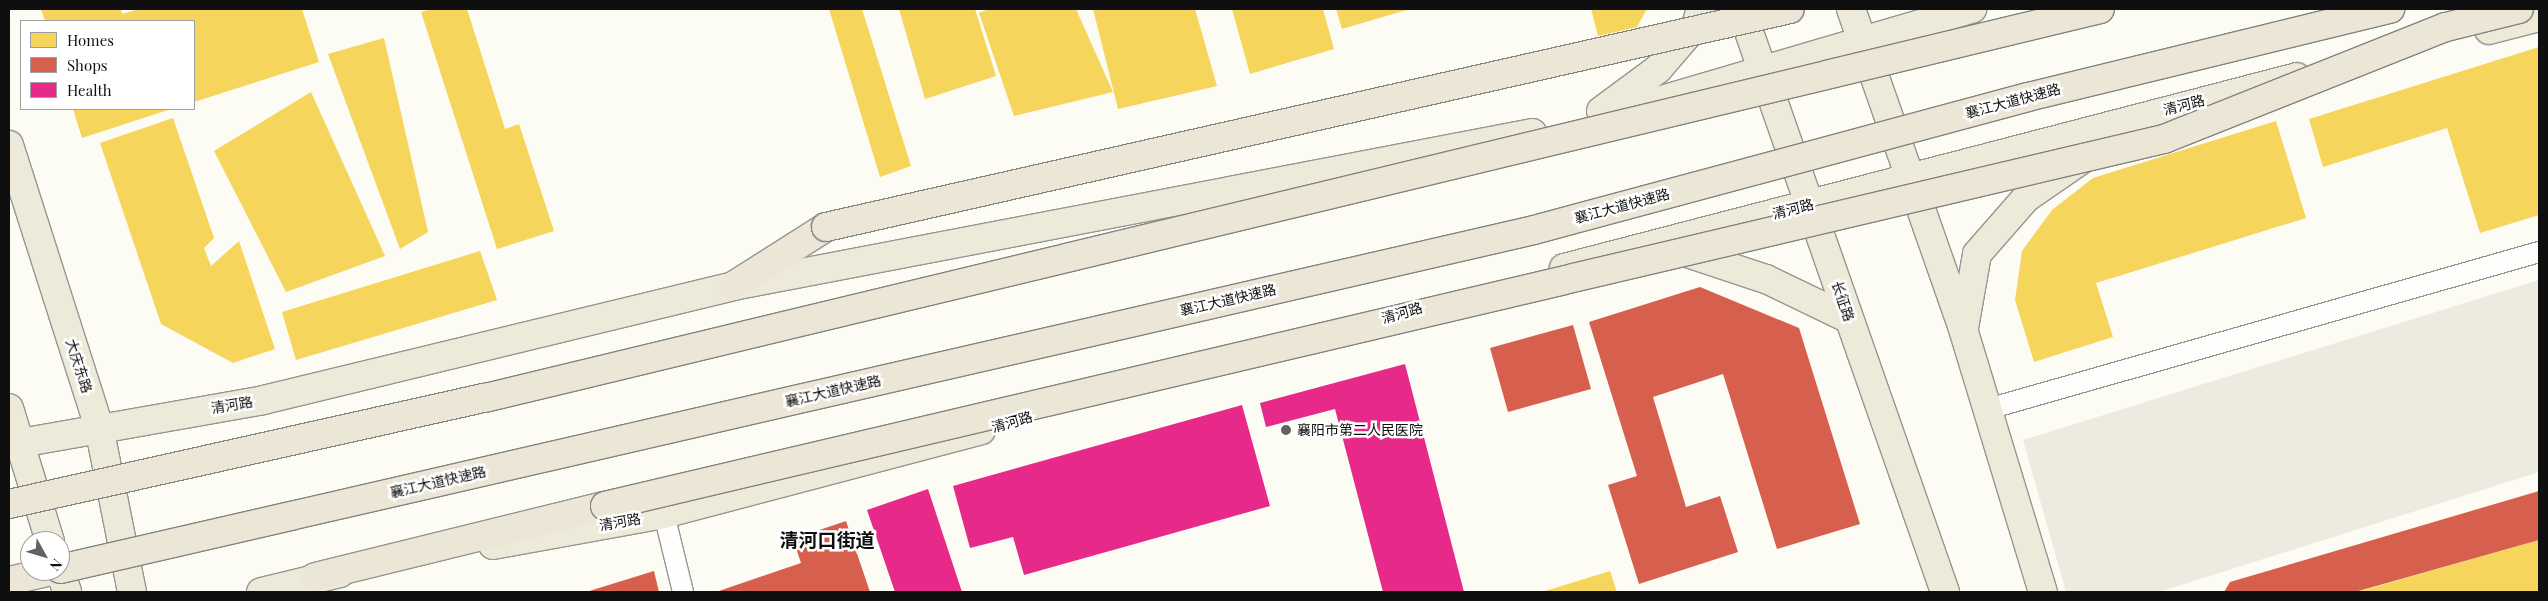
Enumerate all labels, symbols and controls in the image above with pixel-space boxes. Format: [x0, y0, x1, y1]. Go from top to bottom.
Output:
legend [20, 20, 195, 110]
text: Homes [67, 30, 114, 50]
text: Shops [67, 55, 108, 75]
text: Health [67, 80, 112, 100]
street label: 襄江大道快速路 [1963, 80, 2063, 122]
street label: 清河路 [2162, 92, 2206, 118]
street label: 襄江大道快速路 [1572, 185, 1672, 227]
street label: 清河路 [1771, 196, 1815, 222]
street label: 长征路 [1828, 278, 1858, 324]
street label: 襄江大道快速路 [1178, 281, 1278, 319]
street label: 清河路 [1379, 299, 1425, 327]
street label: 大庆东路 [62, 337, 96, 395]
street label: 襄江大道快速路 [783, 372, 883, 410]
street label: 清河路 [210, 393, 254, 417]
street label: 清河路 [989, 408, 1035, 436]
place label: 襄阳市第二人民医院 [1297, 422, 1423, 438]
marker: 襄阳市第二人民医院 [1279, 423, 1293, 437]
street label: 襄江大道快速路 [388, 463, 488, 501]
street label: 清河路 [598, 510, 642, 534]
district label: 清河口街道 [780, 529, 874, 551]
north arrow [20, 531, 70, 581]
text: N [46, 555, 67, 575]

